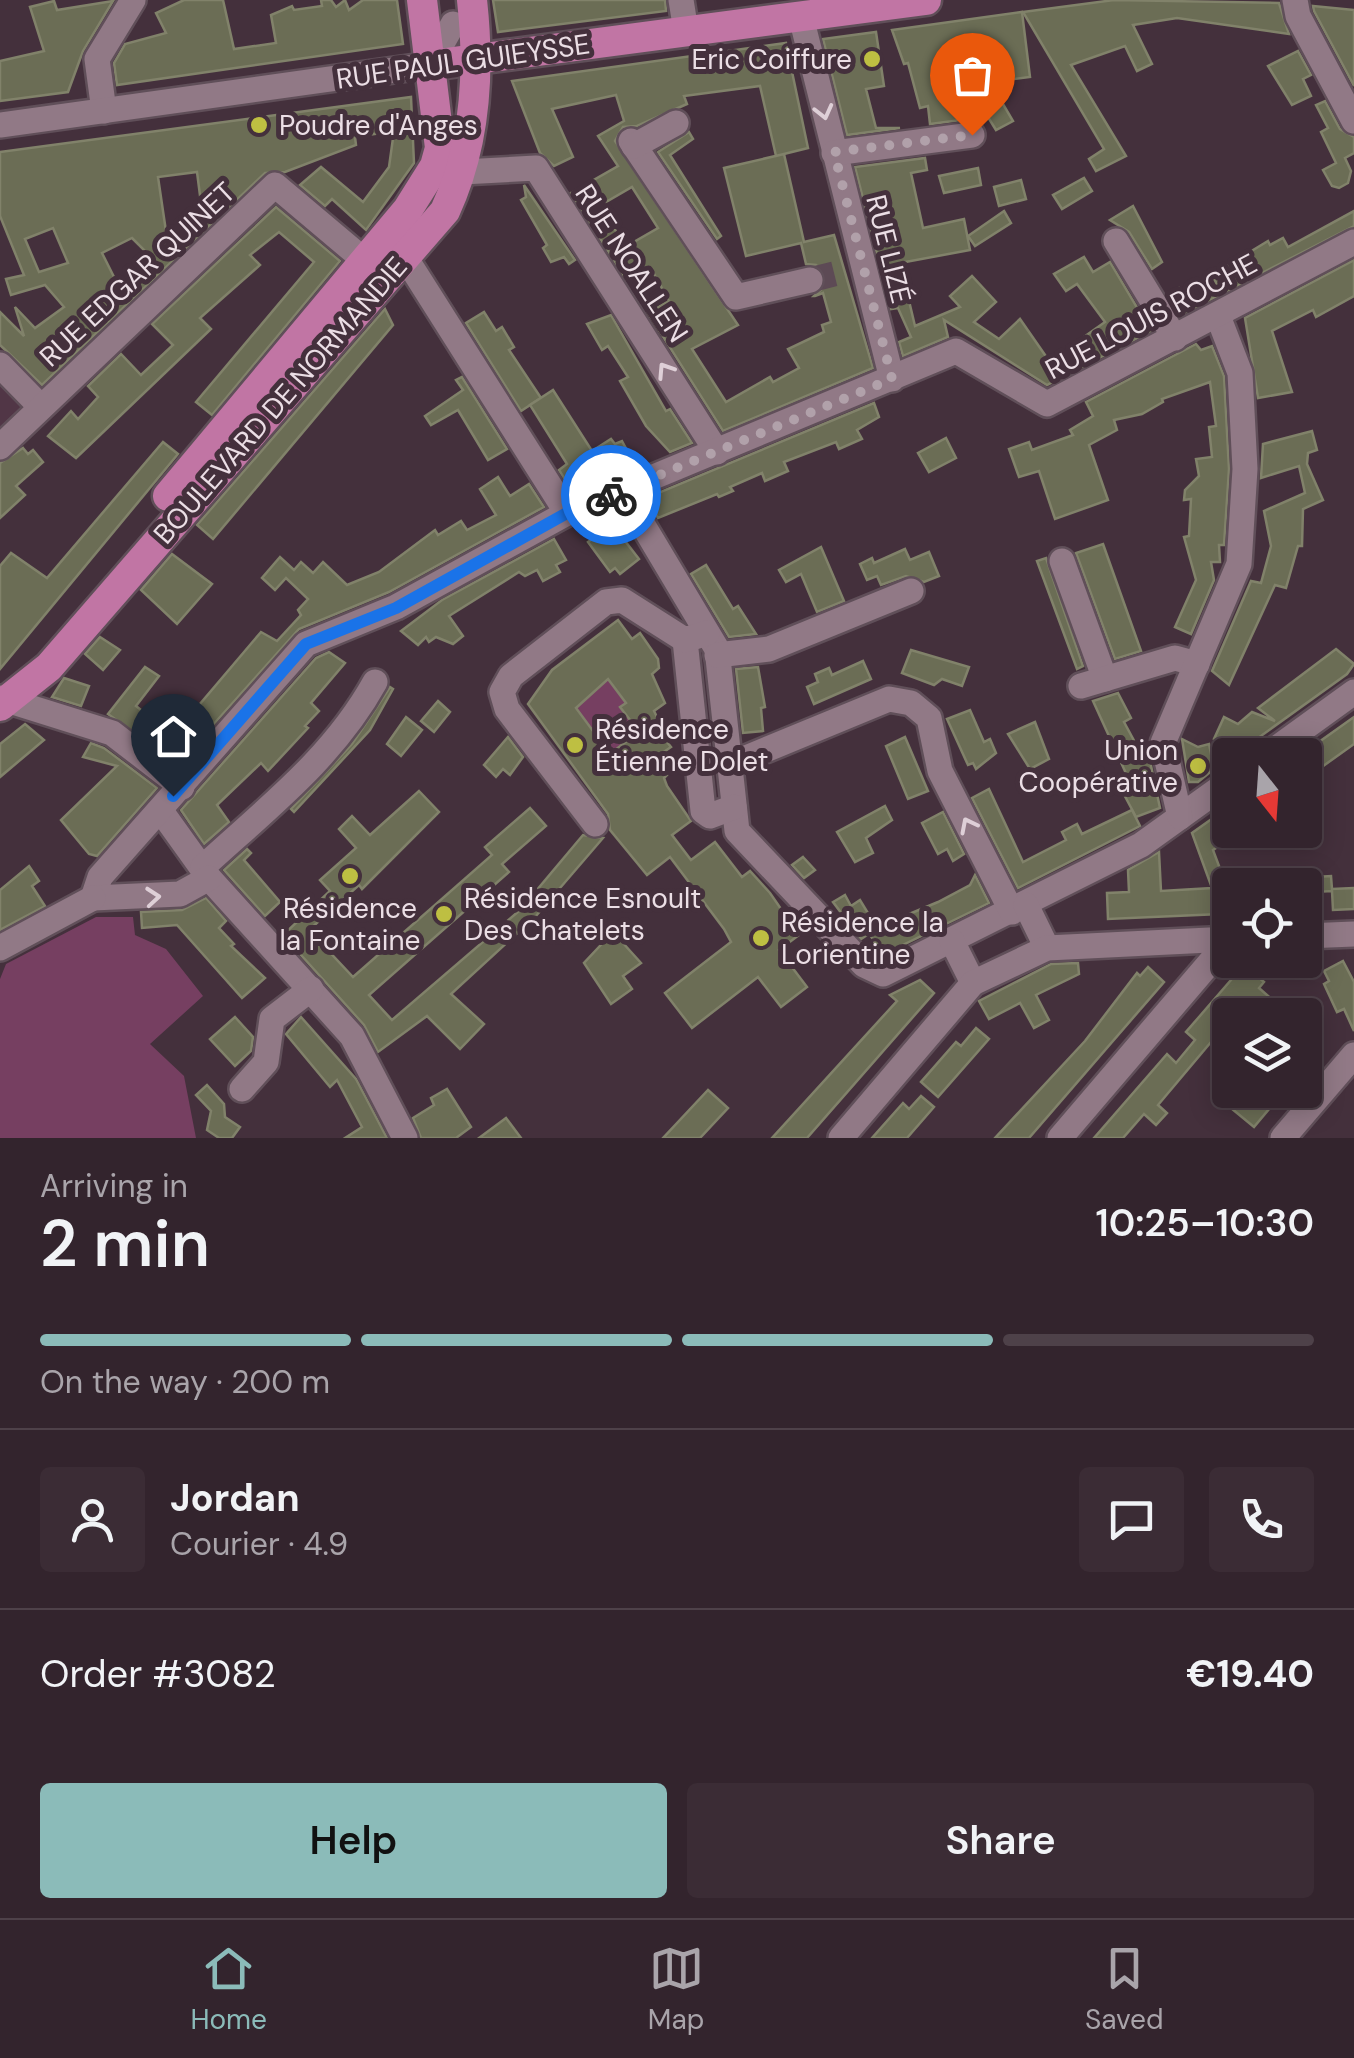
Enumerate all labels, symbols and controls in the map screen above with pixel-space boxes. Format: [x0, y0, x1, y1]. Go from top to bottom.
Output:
street label: RUE PAUL GUIEYSSE [334, 25, 592, 98]
pin [930, 33, 1015, 136]
place label: Eric Coiffure [691, 41, 852, 78]
marker: Eric Coiffure [861, 48, 883, 70]
icon: bag [945, 48, 1000, 103]
one-way arrow [812, 103, 833, 120]
place label: Poudre d'Anges [279, 107, 478, 144]
marker: Poudre d'Anges [248, 114, 270, 136]
street label: RUE EDGAR QUINET [32, 174, 243, 375]
street label: RUE NOALLEN [567, 177, 696, 349]
street label: RUE LIZÉ [857, 191, 920, 307]
street label: RUE LOUIS ROCHE [1039, 245, 1264, 388]
street label: BOULEVARD DE NORMANDIE [145, 249, 415, 552]
one-way arrow [658, 363, 677, 381]
courier [561, 445, 661, 545]
icon: bike [584, 468, 639, 523]
pin [131, 694, 216, 797]
icon: home [146, 709, 201, 764]
place label: Résidence Étienne Dolet [595, 711, 768, 780]
place label: Union Coopérative [1018, 732, 1178, 801]
marker: Résidence Étienne Dolet [564, 734, 586, 756]
north arrow [1212, 738, 1322, 848]
map controls [1212, 738, 1322, 1108]
marker: Union Coopérative [1187, 755, 1209, 777]
one-way arrow [961, 817, 980, 835]
marker: Résidence la Fontaine [339, 865, 361, 887]
button: locate [1212, 868, 1322, 978]
place label: Résidence Esnoult Des Chatelets [464, 880, 701, 949]
one-way arrow [145, 886, 161, 908]
place label: Résidence la Fontaine [280, 890, 420, 959]
marker: Résidence Esnoult Des Chatelets [433, 903, 455, 925]
place label: Résidence la Lorientine [781, 904, 944, 973]
marker: Résidence la Lorientine [750, 927, 772, 949]
button: layers [1212, 998, 1322, 1108]
text: Arriving in [40, 1165, 188, 1207]
text: 10:25–10:30 [1095, 1198, 1314, 1248]
text: 2 min [40, 1202, 210, 1286]
text: On the way · 200 m [40, 1361, 330, 1403]
button: person [40, 1467, 145, 1572]
button: chat [1079, 1467, 1184, 1572]
button: phone [1209, 1467, 1314, 1572]
text: Jordan [170, 1473, 300, 1523]
text: Courier · 4.9 [170, 1523, 348, 1565]
text: Order #3082 [40, 1649, 276, 1699]
text: €19.40 [1186, 1649, 1314, 1699]
button: Help [40, 1783, 667, 1898]
button: Share [687, 1783, 1314, 1898]
tab: Home [190, 1941, 267, 2038]
tab: Map [648, 1941, 704, 2038]
tab: Saved [1085, 1941, 1164, 2038]

